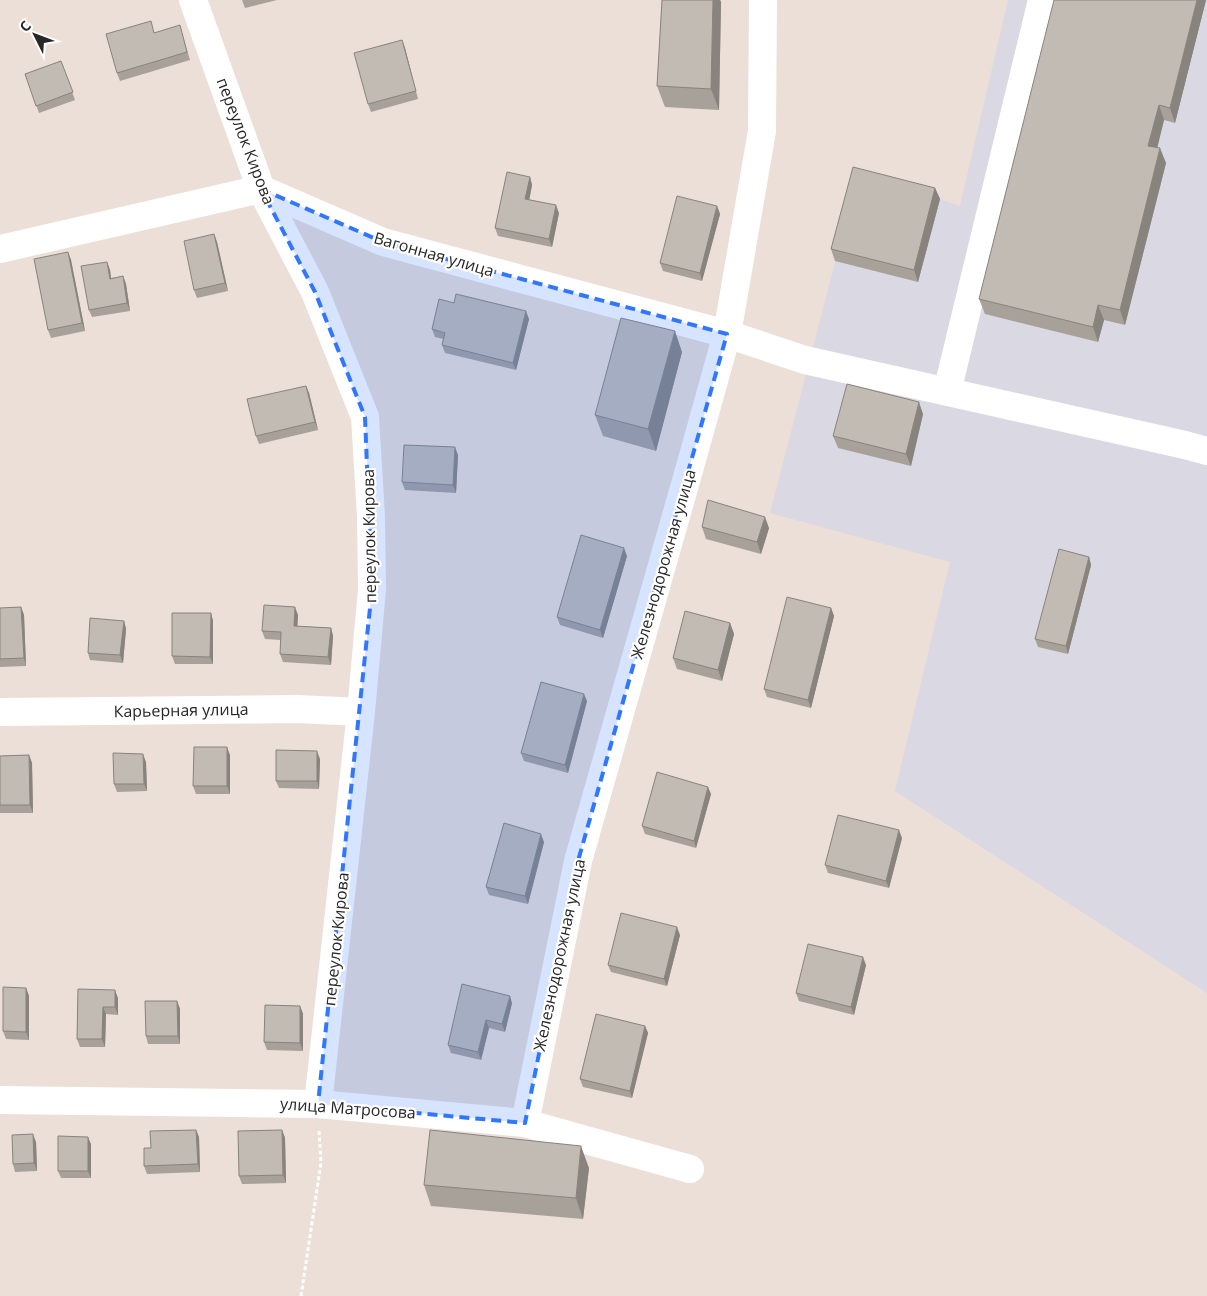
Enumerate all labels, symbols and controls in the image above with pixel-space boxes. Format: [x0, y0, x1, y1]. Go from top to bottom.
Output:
north arrow [10, 10, 60, 60]
text: С [15, 16, 35, 36]
street label: переулок Кирова [212, 74, 280, 208]
street label: Вагонная улица [371, 226, 497, 282]
street label: Железнодорожная улица [625, 467, 701, 661]
street label: переулок Кирова [357, 469, 381, 603]
street label: Карьерная улица [113, 698, 249, 722]
street label: Железнодорожная улица [528, 857, 590, 1053]
street label: переулок Кирова [318, 871, 354, 1007]
street label: улица Матросова [279, 1092, 417, 1124]

